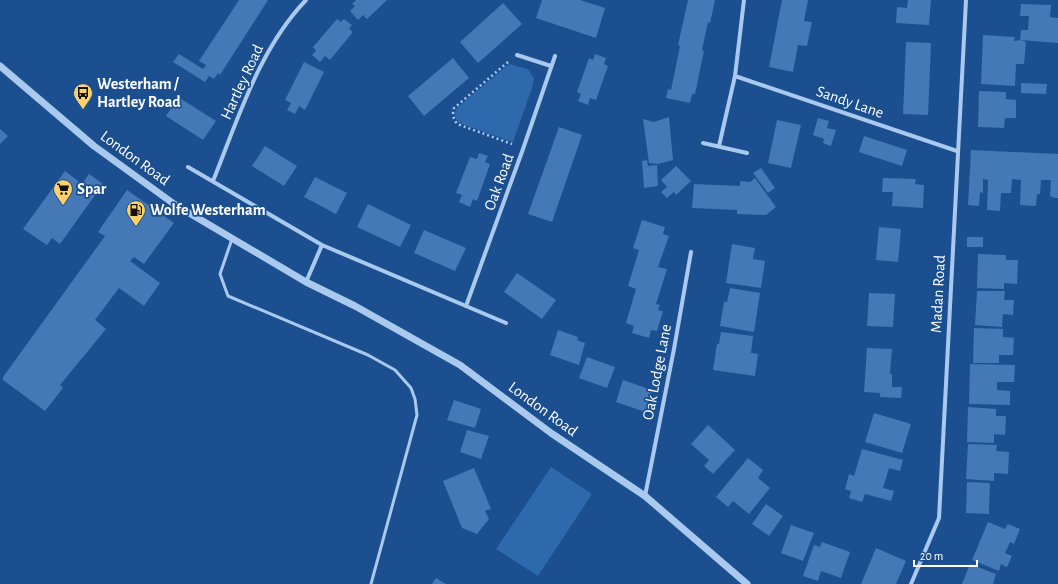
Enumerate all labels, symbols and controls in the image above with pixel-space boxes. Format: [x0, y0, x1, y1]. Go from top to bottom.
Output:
street label: Hartley Road [218, 42, 267, 122]
place label: Westerham / Hartley Road [97, 76, 181, 111]
bus stop icon: Westerham / Hartley Road [72, 82, 94, 110]
street label: Sandy Lane [814, 83, 886, 122]
street label: London Road [97, 128, 173, 188]
street label: Oak Road [481, 151, 517, 213]
supermarket icon: Spar [52, 178, 74, 206]
place label: Spar [77, 181, 107, 197]
fuel station icon: Wolfe Westerham [125, 199, 147, 227]
place label: Wolfe Westerham [150, 202, 266, 218]
street label: Madan Road [928, 255, 948, 333]
street label: Oak Lodge Lane [640, 323, 674, 421]
street label: London Road [505, 379, 581, 439]
scale bar [914, 542, 977, 568]
text: 20 m [920, 550, 943, 562]

